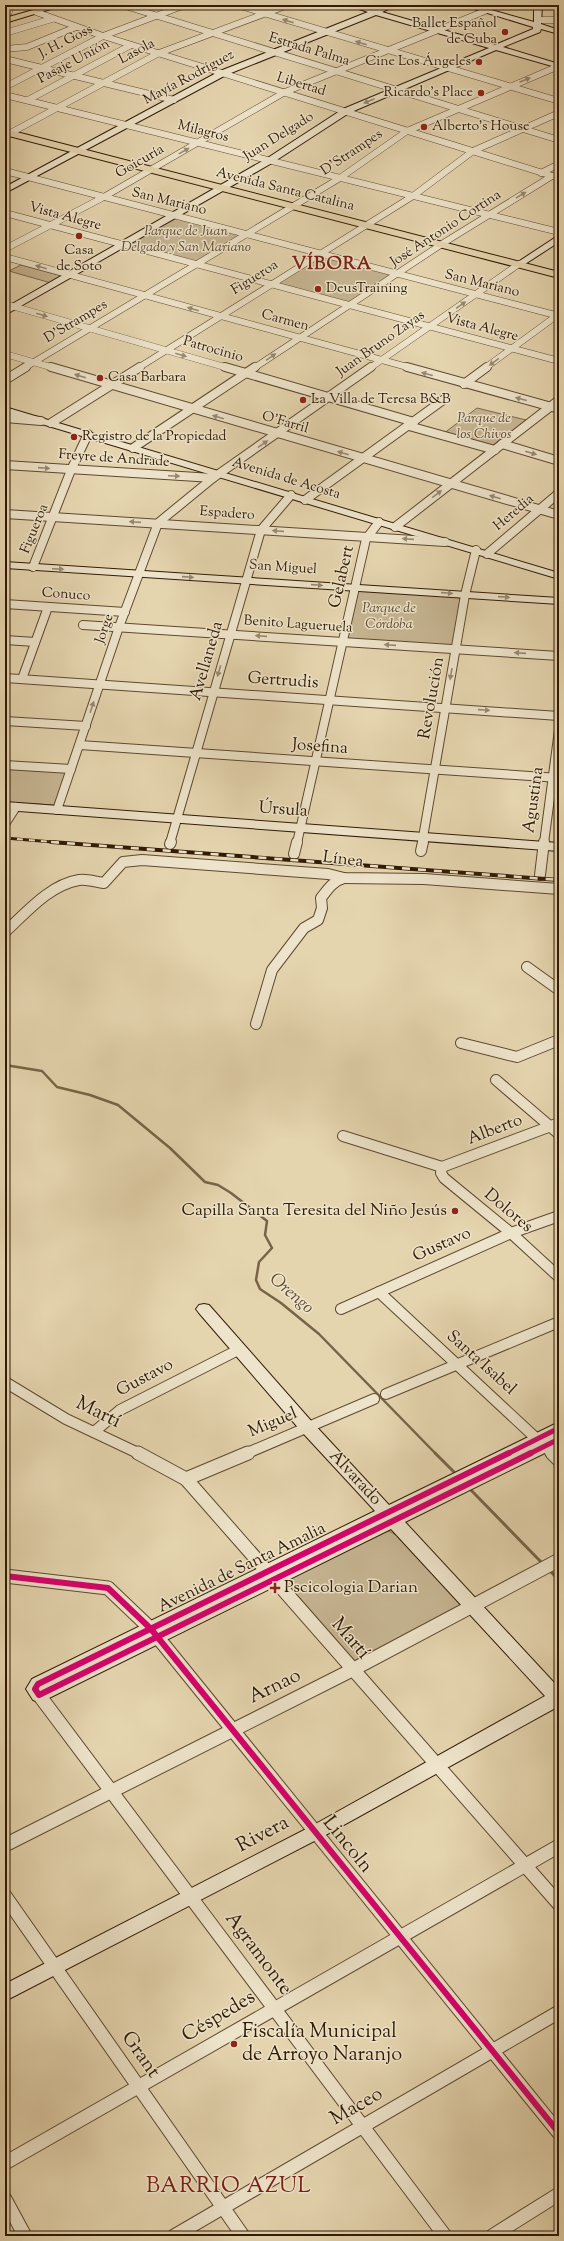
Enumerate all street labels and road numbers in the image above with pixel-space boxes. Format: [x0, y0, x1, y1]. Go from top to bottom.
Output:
street label: J. H. Goss [35, 20, 97, 65]
street label: Estrada Palma [266, 28, 352, 72]
street label: Lasola [115, 34, 159, 70]
street label: Pasaje Unión [34, 35, 114, 89]
street label: Mayía Rodríguez [140, 46, 238, 110]
street label: Libertad [274, 68, 328, 102]
street label: Juan Delgado [239, 107, 318, 167]
street label: Milagros [175, 116, 231, 148]
street label: D'Strampes [317, 125, 387, 181]
street label: Goicuría [112, 140, 168, 184]
street label: Avenida Santa Catalina [214, 163, 357, 217]
street label: San Mariano [129, 183, 209, 221]
street label: José Antonio Cortina [386, 185, 506, 273]
street label: Vista Alegre [26, 198, 104, 236]
street label: Figueroa [228, 255, 283, 300]
street label: San Mariano [442, 265, 522, 303]
street label: D'Strampes [40, 295, 112, 349]
street label: Carmen [259, 305, 311, 337]
street label: Juan Bruno Zayas [332, 306, 429, 383]
street label: Vista Alegre [443, 309, 521, 347]
street label: Patrocinio [181, 332, 246, 368]
street label: O'Farril [259, 407, 311, 439]
street label: Freyre de Andrade [58, 445, 170, 473]
street label: Avenida de Acosta [229, 453, 343, 505]
street label: Heredia [489, 490, 539, 536]
street label: Figueroa [16, 501, 54, 557]
street label: Espadero [199, 502, 256, 526]
street label: Gelabert [323, 543, 361, 611]
street label: San Miguel [248, 556, 318, 580]
street label: Conuco [41, 583, 91, 607]
street label: Jorge [90, 611, 119, 648]
street label: Benito Lagueruela [243, 611, 354, 639]
street label: Avellaneda [184, 618, 230, 704]
street label: Revolución [413, 655, 451, 741]
street label: Gertrudis [247, 667, 320, 695]
street label: Josefina [290, 733, 349, 761]
street label: Agustina [517, 765, 551, 835]
street label: Úrsula [258, 796, 309, 824]
street label: Línea [321, 846, 365, 874]
street label: Alberto [464, 1109, 526, 1151]
street label: Dolores [478, 1183, 538, 1239]
street label: Gustavo [409, 1222, 475, 1268]
street label: Santa Isabel [441, 1325, 522, 1401]
street label: Gustavo [112, 1353, 178, 1403]
street label: Martí [70, 1390, 126, 1437]
street label: Miguel [245, 1402, 301, 1444]
street label: Alvarado [323, 1445, 387, 1511]
street label: Avenida de Santa Amalia [154, 1517, 330, 1619]
street label: Martí [324, 1612, 377, 1667]
street label: Arnao [244, 1662, 306, 1712]
street label: Rivera [232, 1809, 294, 1861]
street label: Lincoln [315, 1810, 379, 1880]
street label: Agramonte [217, 1906, 299, 2002]
street label: Céspedes [177, 1984, 261, 2050]
street label: Grant [113, 2026, 167, 2085]
street label: Maceo [325, 2080, 389, 2134]

